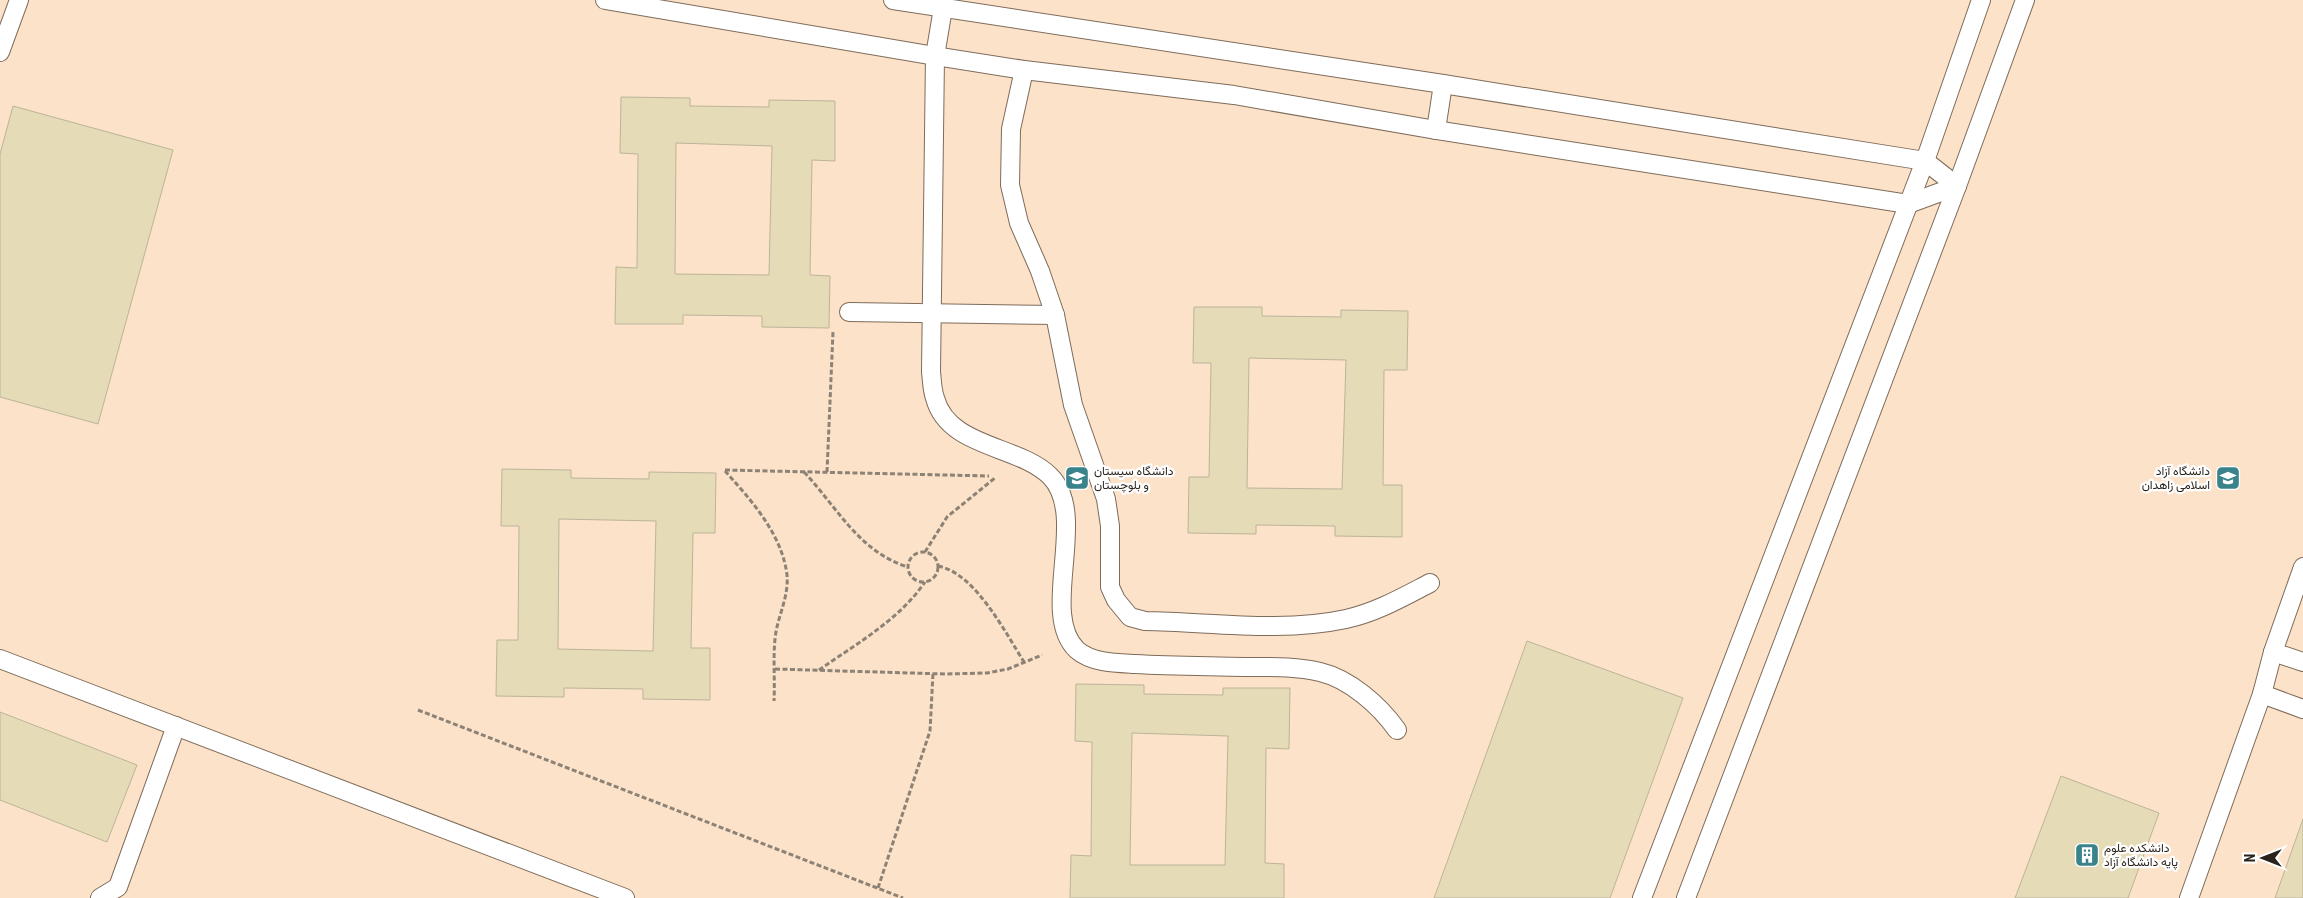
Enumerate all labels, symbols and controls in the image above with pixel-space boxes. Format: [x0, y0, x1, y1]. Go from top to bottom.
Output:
place label: دانشگاه سیستان و بلوچستان [1094, 464, 1174, 493]
place label: دانشگاه آزاد اسلامی زاهدان [2142, 464, 2210, 493]
school or university icon: دانشگاه سیستان و بلوچستان [1064, 465, 1090, 491]
school or university icon: دانشگاه آزاد اسلامی زاهدان [2215, 465, 2241, 491]
north arrow [2238, 833, 2288, 883]
place label: دانشکده علوم پایه دانشگاه آزاد [2104, 841, 2178, 870]
building icon: دانشکده علوم پایه دانشگاه آزاد [2074, 842, 2100, 868]
text: N [2242, 854, 2258, 862]

